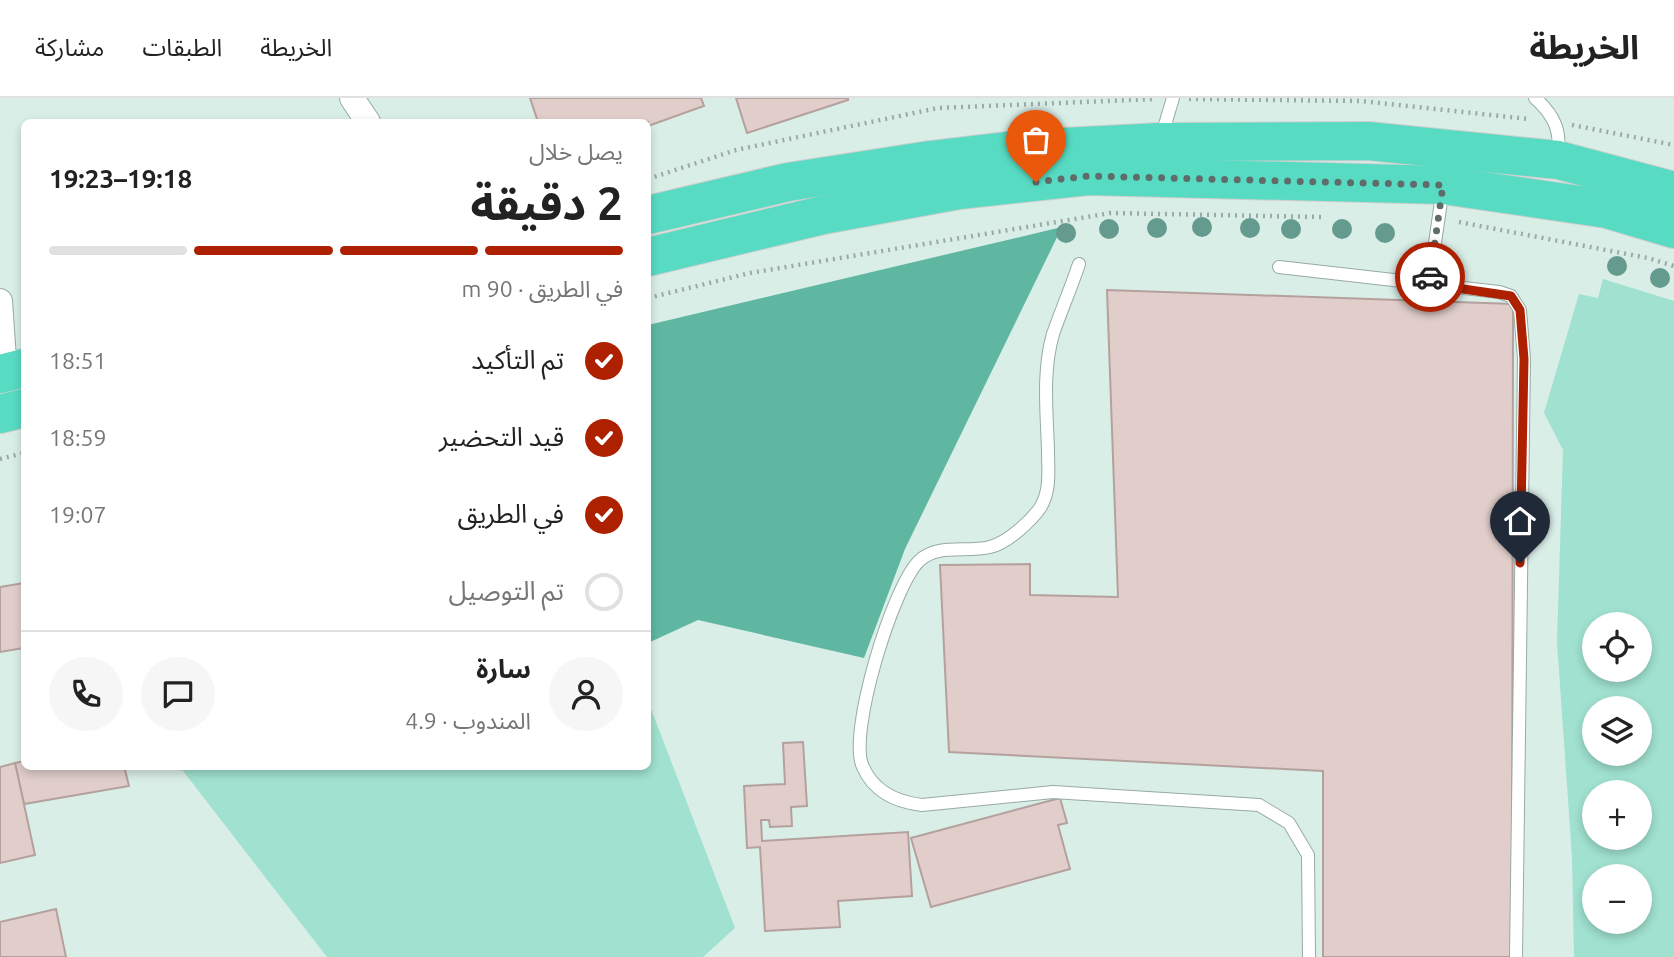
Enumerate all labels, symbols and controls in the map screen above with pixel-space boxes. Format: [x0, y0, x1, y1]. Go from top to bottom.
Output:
text: الخريطة [1529, 28, 1639, 65]
text: مشاركة [35, 34, 104, 61]
text: الطبقات [142, 34, 222, 61]
text: الخريطة [260, 34, 332, 61]
pin [1006, 110, 1066, 182]
icon: bag [1017, 121, 1055, 159]
text: يصل خلال [529, 139, 623, 164]
text: 19:18–19:23 [49, 164, 192, 193]
text: 2 دقيقة [470, 177, 623, 229]
courier [1395, 242, 1465, 312]
icon: car [1411, 258, 1449, 296]
text: في الطريق · 90 m [462, 276, 623, 301]
icon: check [585, 342, 623, 380]
text: تم التأكيد [471, 345, 564, 374]
text: 18:51 [49, 348, 107, 373]
icon: check [585, 419, 623, 457]
text: قيد التحضير [439, 422, 564, 451]
text: 18:59 [49, 425, 107, 450]
pin [1490, 491, 1550, 563]
icon: check [585, 496, 623, 534]
text: في الطريق [458, 499, 564, 528]
text: 19:07 [49, 502, 107, 527]
icon: home [1501, 502, 1539, 540]
text: تم التوصيل [449, 576, 564, 605]
map controls [1582, 612, 1652, 934]
button: locate [1582, 612, 1652, 682]
text: سارة [476, 654, 531, 683]
button: phone [49, 657, 123, 731]
button: chat [141, 657, 215, 731]
button: person [549, 657, 623, 731]
button: layers [1582, 696, 1652, 766]
text: المندوب · 4.9 [405, 708, 531, 733]
button: + [1582, 780, 1652, 850]
button: − [1582, 864, 1652, 934]

